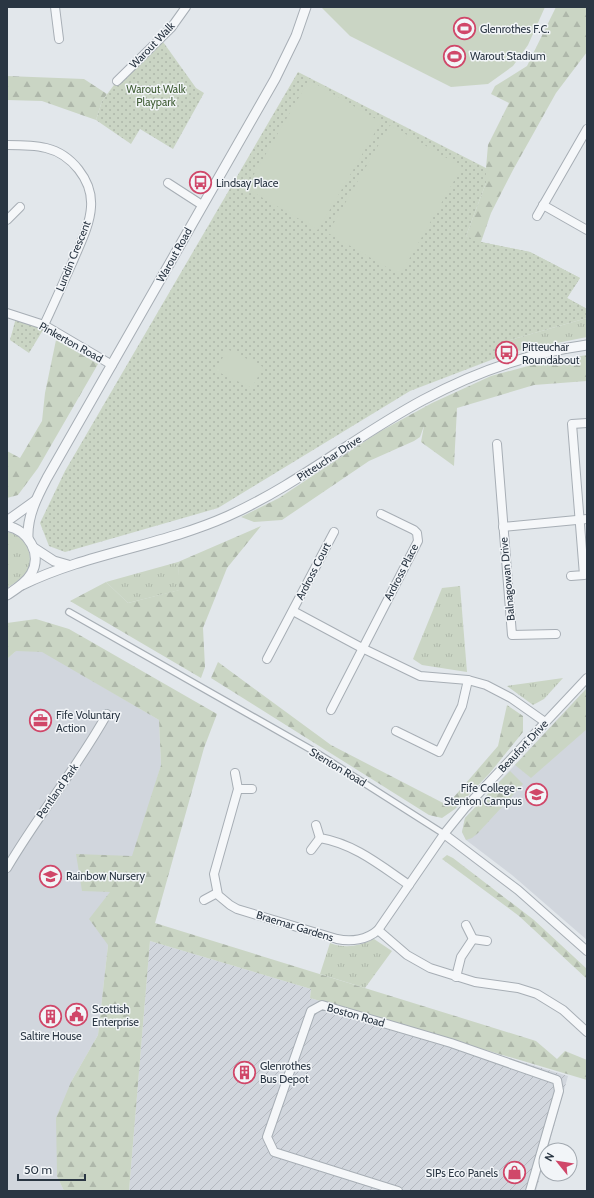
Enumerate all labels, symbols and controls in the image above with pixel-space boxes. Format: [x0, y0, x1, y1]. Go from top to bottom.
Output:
sports icon: Glenrothes F.C. [452, 16, 478, 42]
street label: Warout Walk [126, 19, 178, 71]
place label: Glenrothes F.C. [480, 22, 549, 36]
sports icon: Warout Stadium [441, 43, 467, 69]
place label: Warout Stadium [470, 49, 546, 63]
park label: Warout Walk Playpark [126, 82, 186, 109]
bus stop icon: Lindsay Place [187, 170, 213, 196]
place label: Lindsay Place [216, 176, 279, 190]
street label: Lundin Crescent [52, 218, 94, 293]
street label: Warout Road [153, 225, 195, 285]
street label: Pinkerton Road [37, 319, 105, 365]
bus stop icon: Pitteuchar Roundabout [494, 340, 520, 366]
place label: Pitteuchar Roundabout [522, 340, 580, 367]
street label: Pitteuchar Drive [294, 432, 364, 484]
street label: Balnagowan Drive [496, 536, 518, 621]
street label: Ardross Court [293, 540, 334, 602]
street label: Ardross Place [381, 541, 421, 603]
office icon: Fife Voluntary Action [28, 708, 54, 734]
place label: Fife Voluntary Action [56, 708, 121, 735]
street label: Beaufort Drive [495, 716, 551, 775]
street label: Stenton Road [307, 745, 369, 789]
street label: Pentland Park [33, 761, 81, 821]
place label: Fife College - Stenton Campus [444, 781, 522, 808]
school or university icon: Fife College - Stenton Campus [524, 781, 550, 807]
school or university icon: Rainbow Nursery [38, 863, 64, 889]
place label: Rainbow Nursery [66, 869, 145, 883]
street label: Braemar Gardens [255, 908, 336, 945]
street label: Boston Road [326, 1000, 386, 1030]
public building icon: Scottish Enterprise [63, 1002, 89, 1028]
place label: Scottish Enterprise [92, 1002, 139, 1029]
building icon: Saltire House [38, 1003, 64, 1029]
place label: Saltire House [20, 1029, 82, 1043]
building icon: Glenrothes Bus Depot [231, 1059, 257, 1085]
place label: Glenrothes Bus Depot [260, 1059, 311, 1086]
north arrow [538, 1142, 578, 1182]
text: N [541, 1150, 557, 1164]
scale bar [18, 1156, 85, 1182]
shop icon: SIPs Eco Panels [501, 1160, 527, 1186]
text: 50 m [24, 1162, 52, 1177]
place label: SIPs Eco Panels [426, 1166, 498, 1180]

